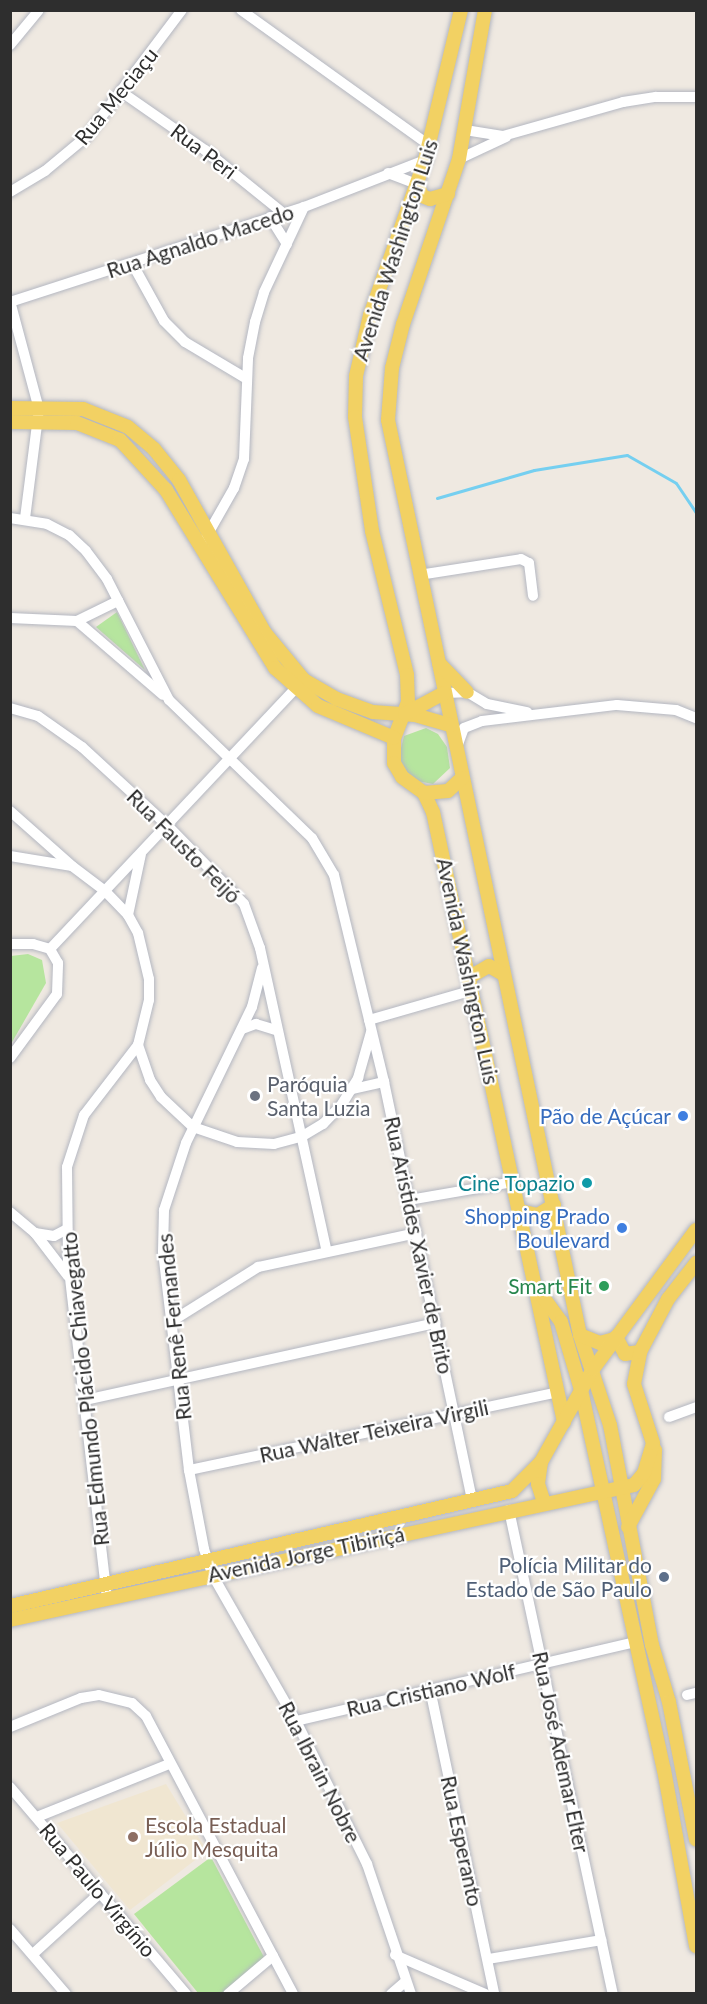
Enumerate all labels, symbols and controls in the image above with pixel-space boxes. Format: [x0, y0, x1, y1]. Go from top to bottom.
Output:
street label: Rua Meciaçu [69, 42, 163, 150]
street label: Rua Peri [166, 118, 242, 184]
street label: Avenida Washington Luis [347, 136, 443, 364]
street label: Rua Agnaldo Macedo [103, 199, 297, 283]
street label: Rua Fausto Feijó [122, 784, 246, 908]
street label: Avenida Washington Luis [432, 855, 504, 1087]
place label: Paróquia Santa Luzia [267, 1071, 370, 1121]
marker: Paróquia Santa Luzia [248, 1089, 262, 1103]
place label: Pão de Açúcar [539, 1103, 671, 1129]
marker: Pão de Açúcar [676, 1109, 690, 1123]
street label: Rua Aristides Xavier de Brito [379, 1113, 459, 1377]
place label: Cine Topazio [457, 1170, 575, 1196]
marker: Cine Topazio [580, 1176, 594, 1190]
place label: Shopping Prado Boulevard [465, 1203, 610, 1253]
marker: Shopping Prado Boulevard [615, 1221, 629, 1235]
street label: Rua Edmundo Plácido Chiavegatto [56, 1231, 114, 1547]
street label: Rua Renê Fernandes [152, 1232, 196, 1422]
place label: Smart Fit [508, 1273, 592, 1299]
marker: Smart Fit [597, 1279, 611, 1293]
street label: Rua Walter Teixeira Virgili [256, 1394, 492, 1468]
street label: Avenida Jorge Tibiriçá [205, 1521, 407, 1587]
place label: Polícia Militar do Estado de São Paulo [465, 1552, 652, 1602]
marker: Polícia Militar do Estado de São Paulo [657, 1570, 671, 1584]
street label: Rua José Ademar Elter [527, 1648, 595, 1856]
street label: Rua Cristiano Wolf [344, 1658, 518, 1722]
street label: Rua Ibrain Nobre [273, 1697, 367, 1847]
street label: Rua Esperanto [436, 1773, 488, 1909]
place label: Escola Estadual Júlio Mesquita [145, 1812, 286, 1862]
street label: Rua Paulo Virgínio [34, 1817, 162, 1963]
marker: Escola Estadual Júlio Mesquita [126, 1830, 140, 1844]

